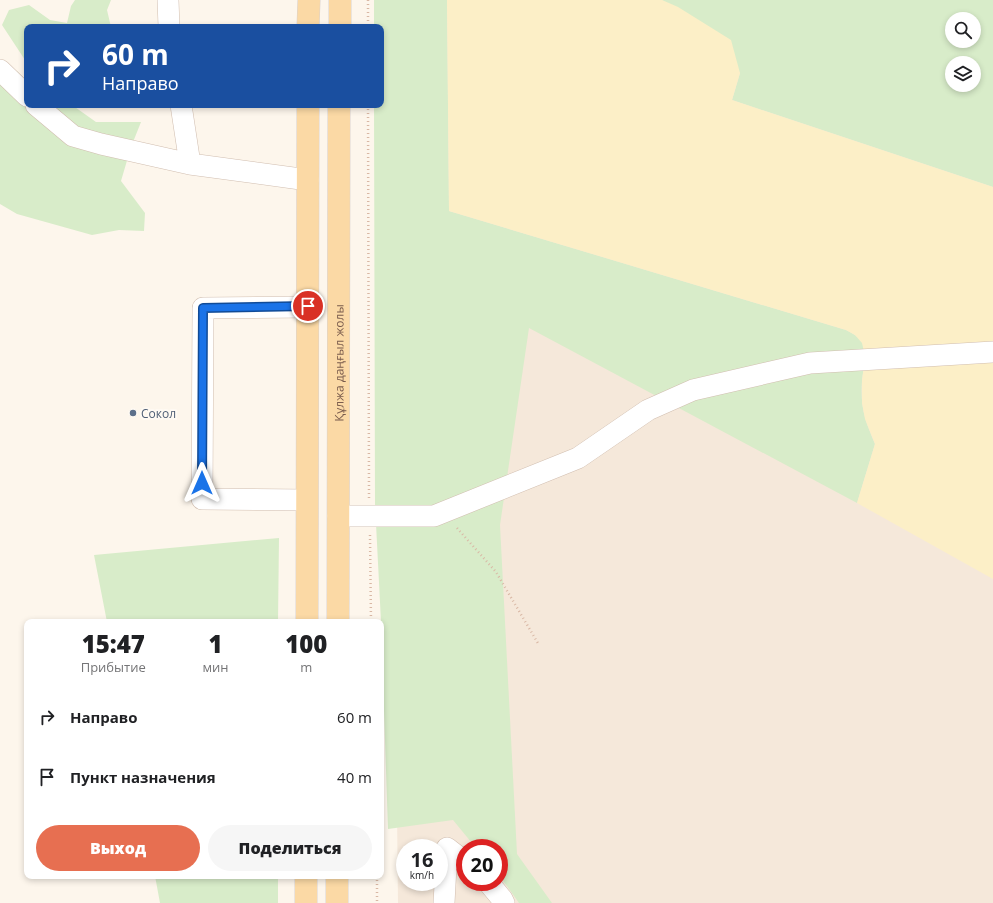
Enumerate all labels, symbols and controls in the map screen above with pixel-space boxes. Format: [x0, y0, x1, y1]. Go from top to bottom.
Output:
map controls [945, 12, 981, 92]
button: search [945, 12, 981, 48]
text: 60 m [102, 35, 169, 73]
icon: right [36, 40, 88, 92]
button: layers [945, 56, 981, 92]
text: Направо [102, 71, 179, 95]
pin [291, 289, 325, 323]
icon: arrive [297, 295, 319, 317]
street label: Құлжа даңғыл жолы [330, 304, 347, 422]
place label: Сокол [141, 405, 176, 422]
marker: Сокол [128, 408, 138, 418]
position arrow [181, 462, 223, 504]
text: 15:47 [82, 627, 145, 660]
text: 1 [208, 627, 222, 660]
text: 100 [285, 627, 327, 660]
text: Прибытие [81, 658, 146, 676]
text: мин [202, 658, 228, 676]
text: m [300, 658, 312, 676]
icon: right [36, 706, 58, 728]
text: Направо [70, 707, 138, 727]
text: 60 m [337, 707, 372, 727]
icon: arrive [36, 766, 58, 788]
text: Пункт назначения [70, 767, 216, 787]
text: 40 m [337, 767, 372, 787]
button: Выход [36, 825, 200, 871]
button: Поделиться [208, 825, 372, 871]
speed limit sign: 20 [456, 839, 508, 891]
text: 16 [411, 846, 433, 873]
text: km/h [410, 868, 434, 882]

